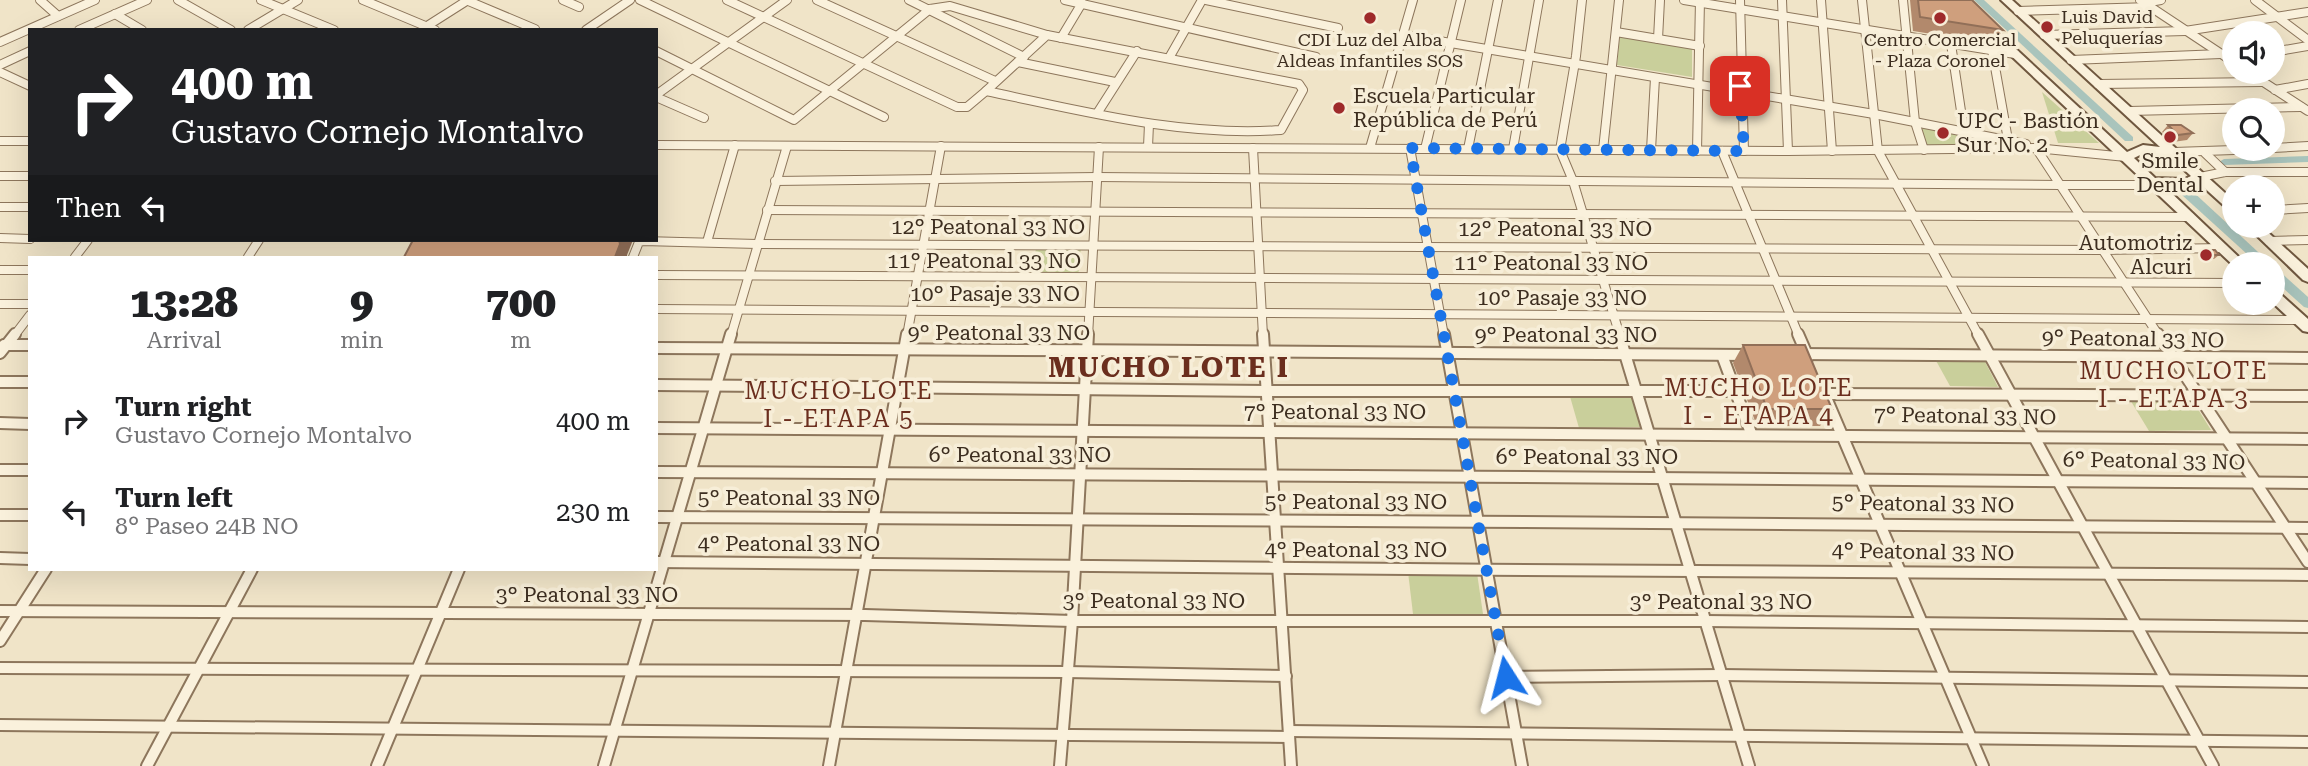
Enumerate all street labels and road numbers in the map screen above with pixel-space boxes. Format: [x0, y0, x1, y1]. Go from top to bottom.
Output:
street label: 12° Peatonal 33 NO [891, 215, 1085, 239]
street label: 12° Peatonal 33 NO [1458, 217, 1652, 241]
street label: 11° Peatonal 33 NO [887, 249, 1081, 273]
street label: 11° Peatonal 33 NO [1454, 251, 1648, 275]
street label: 10° Pasaje 33 NO [910, 282, 1080, 306]
street label: 10° Pasaje 33 NO [1477, 286, 1647, 310]
street label: 9° Peatonal 33 NO [908, 321, 1090, 345]
street label: 9° Peatonal 33 NO [1475, 323, 1657, 347]
street label: 9° Peatonal 33 NO [2042, 325, 2224, 353]
street label: 7° Peatonal 33 NO [1244, 400, 1426, 424]
street label: 7° Peatonal 33 NO [1874, 402, 2056, 430]
street label: 6° Peatonal 33 NO [929, 443, 1111, 467]
street label: 6° Peatonal 33 NO [1496, 445, 1678, 469]
street label: 6° Peatonal 33 NO [2063, 447, 2245, 475]
street label: 5° Peatonal 33 NO [698, 486, 880, 510]
street label: 5° Peatonal 33 NO [1265, 490, 1447, 514]
street label: 5° Peatonal 33 NO [1832, 490, 2014, 518]
street label: 4° Peatonal 33 NO [698, 532, 880, 556]
street label: 4° Peatonal 33 NO [1265, 538, 1447, 562]
street label: 4° Peatonal 33 NO [1832, 538, 2014, 566]
street label: 3° Peatonal 33 NO [496, 583, 678, 607]
street label: 3° Peatonal 33 NO [1063, 589, 1245, 613]
street label: 3° Peatonal 33 NO [1630, 590, 1812, 614]

